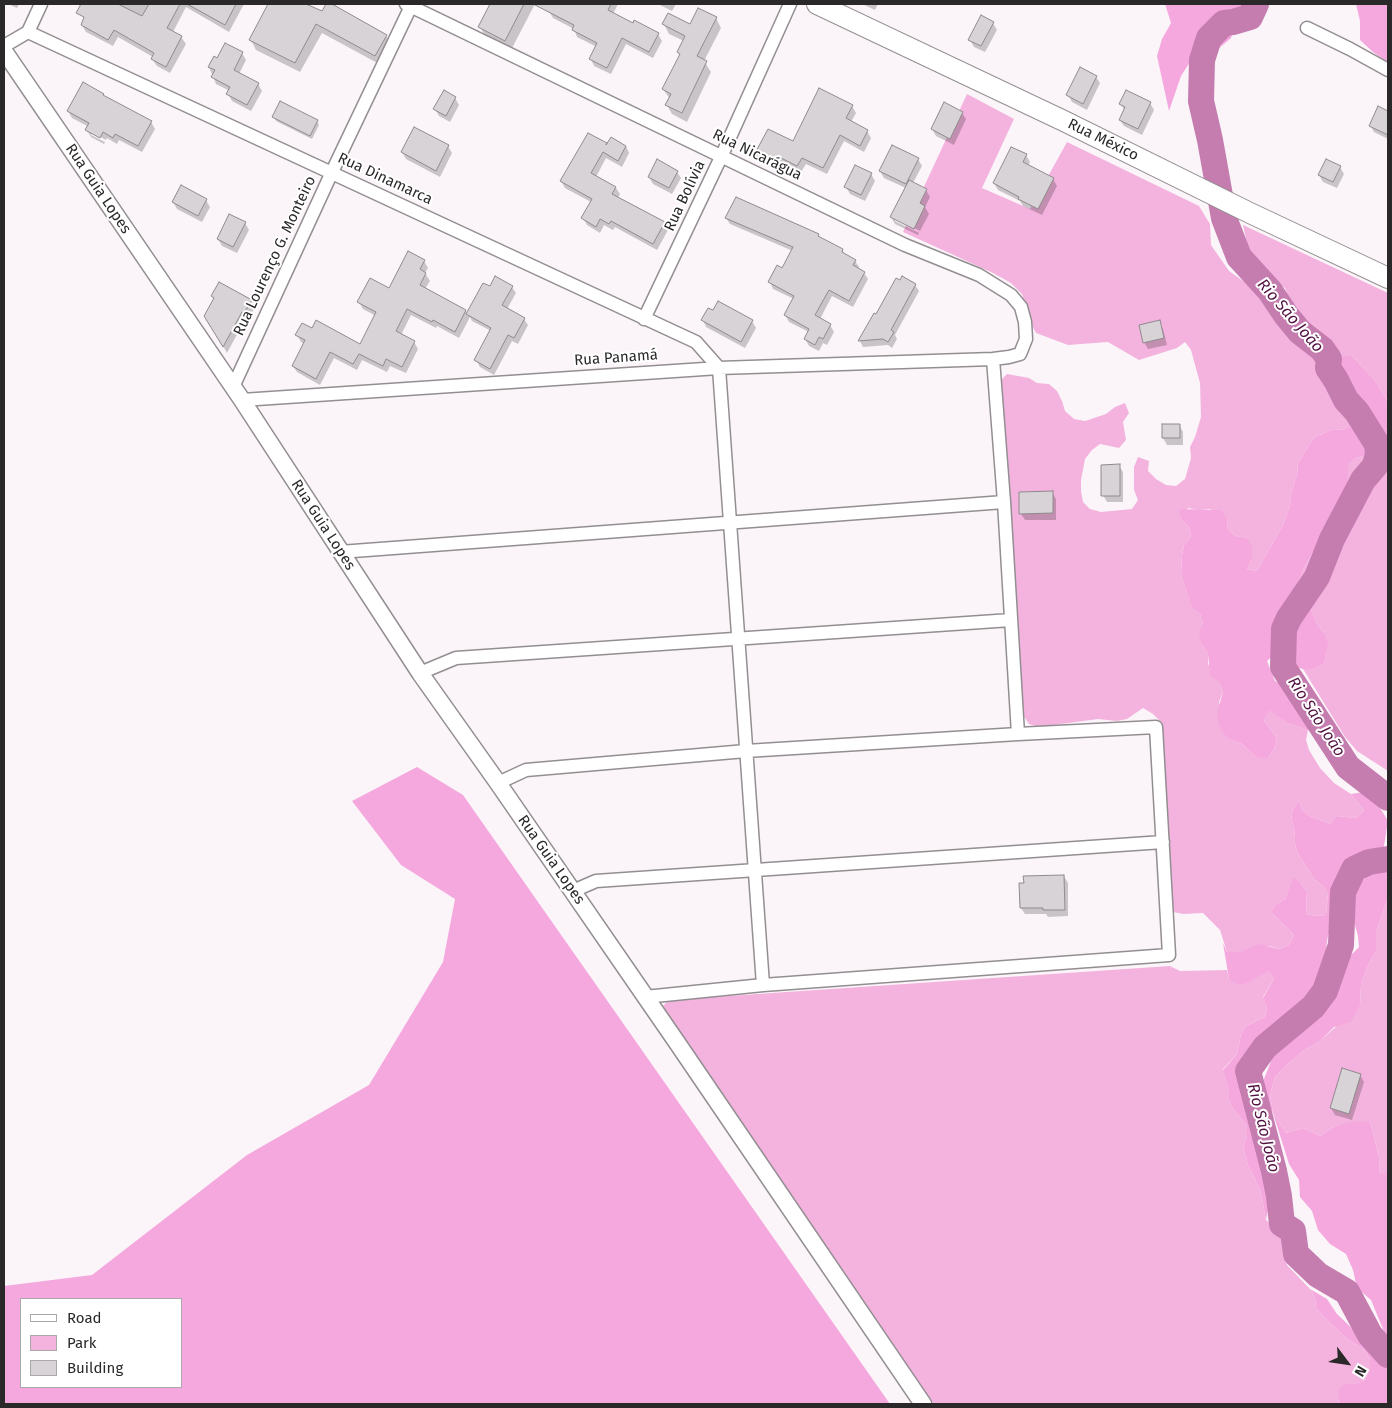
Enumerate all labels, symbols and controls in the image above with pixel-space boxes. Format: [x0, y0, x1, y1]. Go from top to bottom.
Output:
street label: Rua México [1065, 115, 1141, 165]
street label: Rua Nicarágua [709, 126, 805, 184]
street label: Rua Guia Lopes [61, 141, 135, 237]
street label: Rua Dinamarca [335, 149, 435, 209]
street label: Rua Bolívia [661, 158, 709, 234]
street label: Rua Lourenço G. Monteiro [230, 173, 320, 339]
water label: Rio São João [1253, 275, 1327, 357]
street label: Rua Panamá [573, 346, 659, 370]
street label: Rua Guia Lopes [287, 476, 359, 574]
water label: Rio São João [1283, 674, 1349, 760]
street label: Rua Guia Lopes [514, 812, 588, 908]
water label: Rio São João [1243, 1082, 1283, 1174]
legend [20, 1298, 182, 1388]
text: Road [67, 1309, 102, 1327]
text: Park [67, 1334, 97, 1352]
north arrow [1322, 1338, 1372, 1388]
text: Building [67, 1359, 123, 1377]
text: N [1351, 1363, 1370, 1379]

